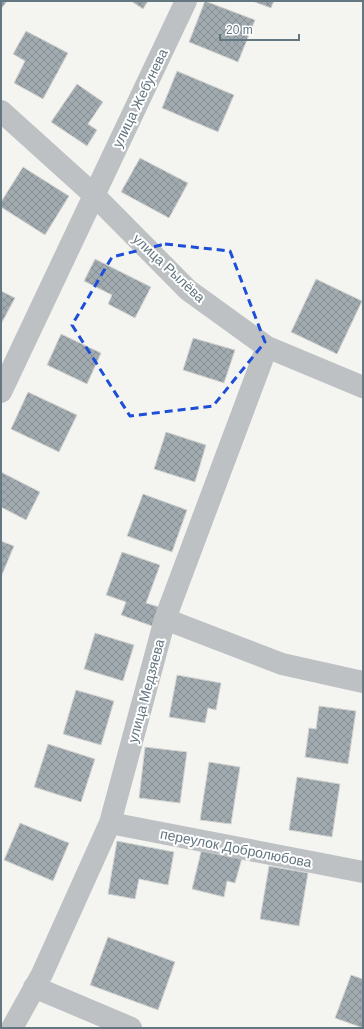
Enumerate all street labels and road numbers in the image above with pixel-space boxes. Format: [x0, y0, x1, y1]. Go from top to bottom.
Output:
street label: улица Жебунева [109, 46, 171, 150]
street label: улица Рылёва [130, 231, 209, 306]
street label: улица Медзяева [124, 637, 168, 745]
street label: переулок Добролюбова [159, 825, 313, 871]

